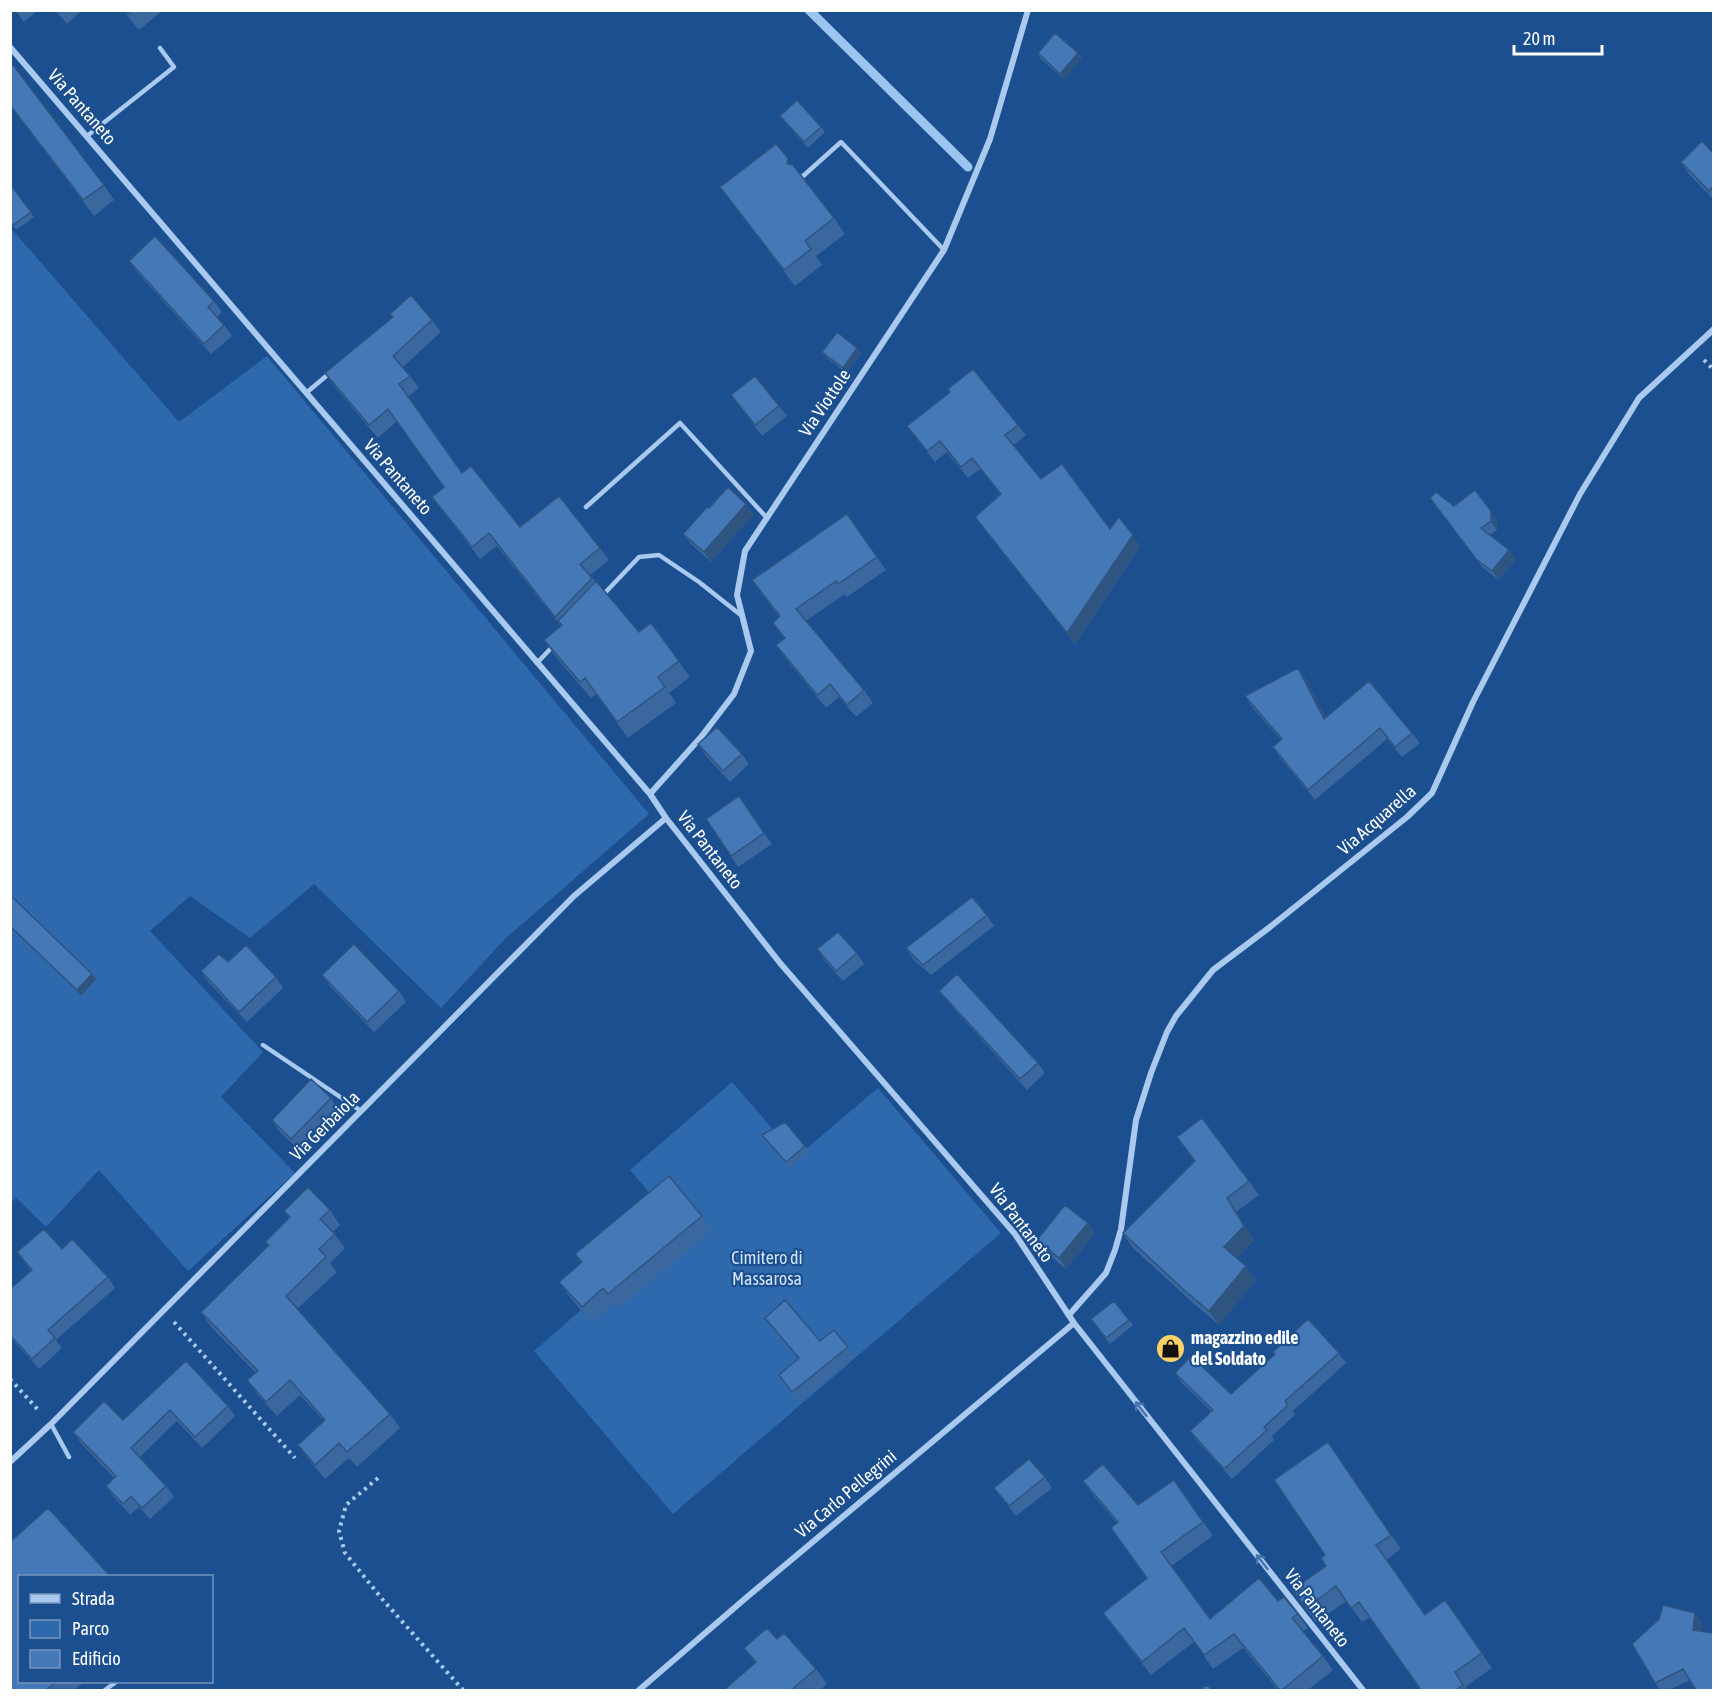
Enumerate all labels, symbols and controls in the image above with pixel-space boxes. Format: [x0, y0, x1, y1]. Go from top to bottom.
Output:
scale bar [1514, 18, 1602, 56]
text: 20 m [1523, 28, 1555, 49]
street label: Via Pantaneto [44, 65, 121, 149]
street label: Via Viottole [794, 365, 855, 440]
street label: Via Pantaneto [360, 435, 437, 519]
street label: Via Acquarella [1333, 780, 1420, 859]
street label: Via Pantaneto [673, 806, 747, 893]
street label: Via Gerbaiola [286, 1087, 364, 1165]
street label: Via Pantaneto [985, 1179, 1058, 1266]
park label: Cimitero di Massarosa [731, 1247, 803, 1289]
place label: magazzino edile del Soldato [1191, 1327, 1298, 1369]
shop icon: magazzino edile del Soldato [1154, 1332, 1186, 1364]
one-way arrow [1135, 1401, 1148, 1417]
street label: Via Carlo Pellegrini [791, 1445, 900, 1542]
one-way arrow [1255, 1554, 1268, 1570]
street label: Via Pantaneto [1280, 1564, 1354, 1651]
legend [18, 1575, 213, 1683]
text: Strada [72, 1588, 115, 1609]
text: Parco [72, 1618, 109, 1639]
text: Edificio [72, 1648, 121, 1669]

